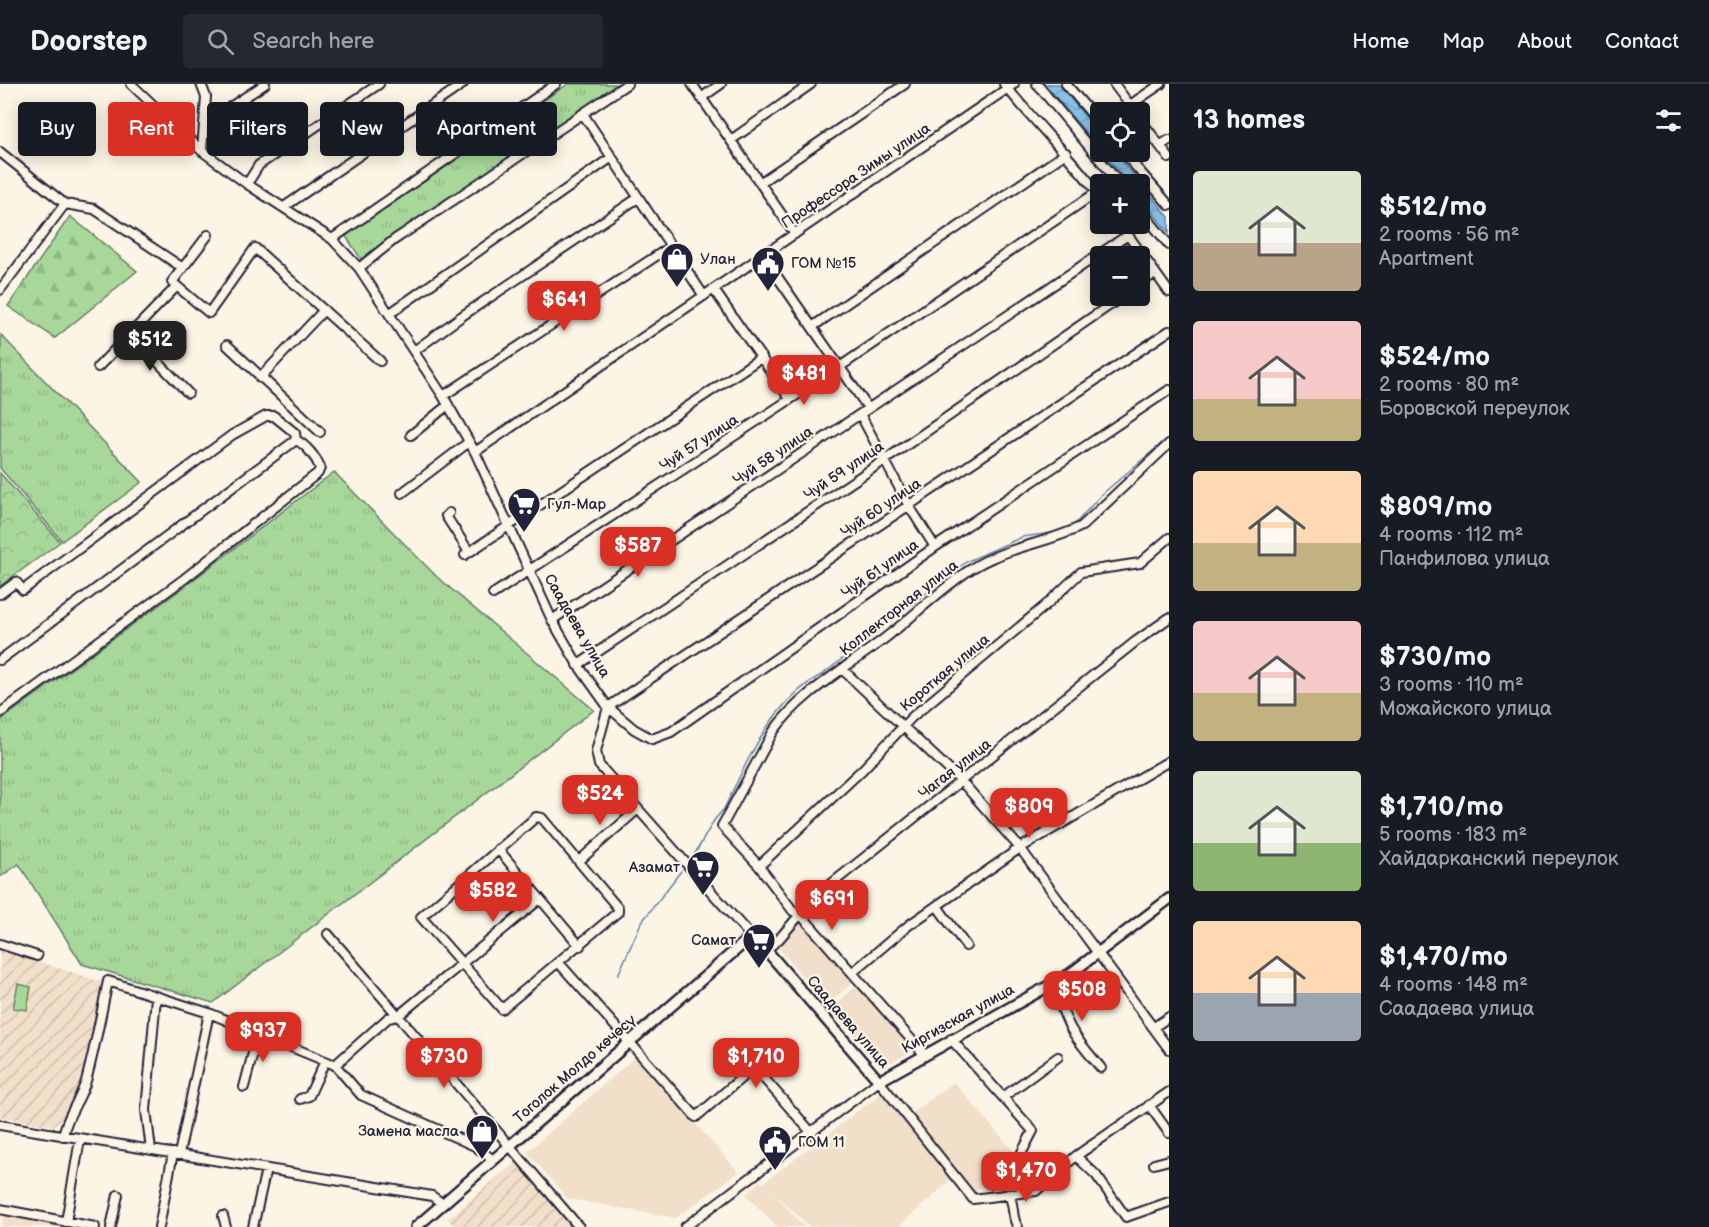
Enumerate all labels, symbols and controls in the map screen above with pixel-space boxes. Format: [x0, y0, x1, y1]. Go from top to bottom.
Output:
search box [183, 14, 603, 68]
text: Doorstep [30, 25, 147, 58]
icon: search [204, 25, 237, 58]
text: Search here [252, 28, 374, 55]
text: Home [1352, 29, 1409, 54]
text: Map [1442, 29, 1484, 54]
text: About [1517, 29, 1572, 54]
text: Contact [1605, 29, 1679, 54]
chip: Buy [18, 102, 96, 156]
chip: Rent [108, 102, 195, 156]
chip: Filters [207, 102, 308, 156]
chip: New [320, 102, 404, 156]
chip: Apartment [416, 102, 557, 156]
map controls [1090, 102, 1150, 306]
button: locate [1090, 102, 1150, 162]
icon: filters [1652, 104, 1685, 137]
text: 13 homes [1193, 105, 1305, 136]
street label: Профессора Зимы улица [778, 119, 934, 233]
button: + [1090, 174, 1150, 234]
text: $512/mo [1379, 192, 1487, 223]
icon: home [1241, 195, 1313, 267]
text: 2 rooms · 56 m² [1379, 223, 1519, 247]
shop icon: Улан [659, 241, 695, 288]
public building icon: ГОМ №15 [750, 245, 786, 292]
button: − [1090, 246, 1150, 306]
text: Apartment [1379, 247, 1474, 271]
place label: Улан [700, 250, 736, 269]
place label: ГОМ №15 [791, 254, 856, 273]
pin: $641 [528, 281, 600, 332]
text: $641 [541, 288, 587, 312]
pin: $512 [114, 321, 186, 372]
text: $512 [127, 328, 173, 352]
text: $524/mo [1379, 342, 1490, 373]
icon: home [1241, 345, 1313, 417]
pin: $481 [768, 355, 840, 406]
text: $481 [781, 362, 827, 386]
text: 2 rooms · 80 m² [1379, 373, 1519, 397]
text: Боровской переулок [1379, 397, 1570, 421]
street label: Чуй 57 улица [656, 410, 742, 476]
street label: Чуй 58 улица [729, 422, 817, 490]
street label: Чуй 59 улица [800, 437, 888, 505]
street label: Чуй 60 улица [837, 474, 925, 542]
supermarket icon: Гул-Мар [506, 486, 542, 533]
text: $809/mo [1379, 492, 1492, 523]
place label: Гул-Мар [547, 495, 607, 514]
icon: home [1241, 495, 1313, 567]
text: 4 rooms · 112 m² [1379, 523, 1523, 547]
pin: $587 [602, 527, 674, 578]
text: $587 [614, 534, 662, 558]
street label: Чуй 61 улица [838, 535, 922, 603]
text: Панфилова улица [1379, 547, 1550, 571]
street label: Коллекторная улица [836, 556, 962, 660]
street label: Саадаева улица [540, 571, 614, 681]
street label: Короткая улица [896, 630, 994, 716]
text: $730/mo [1379, 642, 1491, 673]
icon: home [1241, 645, 1313, 717]
text: 3 rooms · 110 m² [1379, 673, 1524, 697]
text: Можайского улица [1379, 697, 1552, 721]
street label: Чагая улица [915, 735, 995, 803]
pin: $524 [564, 775, 636, 826]
text: $524 [576, 782, 624, 806]
pin: $809 [993, 788, 1065, 839]
text: $1,710/mo [1379, 792, 1504, 823]
text: $809 [1004, 795, 1054, 819]
icon: home [1241, 795, 1313, 867]
text: 5 rooms · 183 m² [1379, 823, 1527, 847]
text: Хайдарканский переулок [1379, 847, 1618, 871]
supermarket icon: Азамат [685, 849, 721, 896]
place label: Азамат [628, 858, 680, 877]
pin: $582 [457, 872, 529, 923]
text: $582 [469, 879, 517, 903]
pin: $691 [796, 880, 868, 931]
text: $691 [809, 887, 855, 911]
supermarket icon: Самат [741, 922, 777, 969]
place label: Самат [691, 931, 736, 950]
text: $1,470/mo [1379, 942, 1508, 973]
icon: home [1241, 945, 1313, 1017]
pin: $508 [1046, 971, 1118, 1022]
street label: Саадаева улица [803, 972, 893, 1072]
text: 4 rooms · 148 m² [1379, 973, 1528, 997]
text: $508 [1057, 978, 1107, 1002]
street label: Киргизская улица [898, 980, 1018, 1058]
text: Саадаева улица [1379, 997, 1534, 1021]
street label: Тоголок Молдо көчөсү [510, 1011, 640, 1127]
pin: $937 [227, 1012, 299, 1063]
text: $937 [239, 1019, 287, 1043]
pin: $730 [408, 1038, 480, 1089]
pin: $1,710 [707, 1038, 805, 1089]
text: $730 [420, 1045, 468, 1069]
text: $1,710 [727, 1045, 785, 1069]
shop icon: Замена масла [464, 1113, 500, 1160]
place label: Замена масла [358, 1122, 459, 1141]
public building icon: ГОМ 11 [757, 1124, 793, 1171]
place label: ГОМ 11 [798, 1133, 844, 1152]
pin: $1,470 [977, 1152, 1075, 1203]
text: $1,470 [995, 1159, 1057, 1183]

